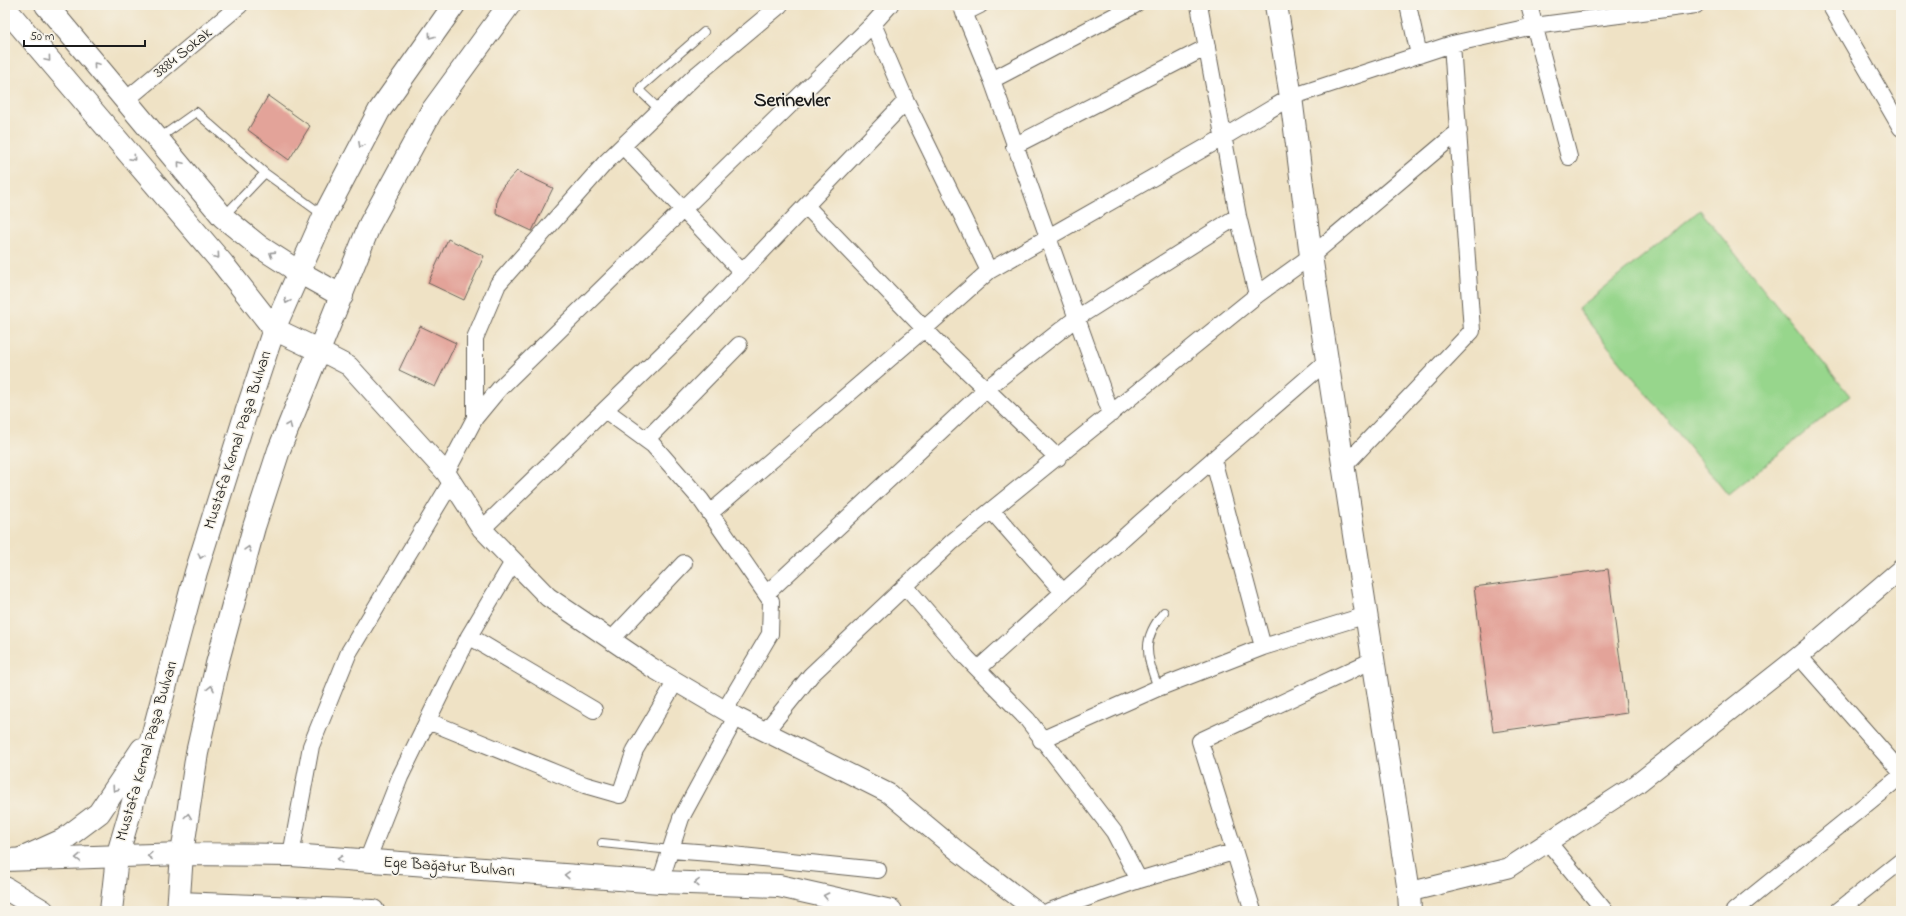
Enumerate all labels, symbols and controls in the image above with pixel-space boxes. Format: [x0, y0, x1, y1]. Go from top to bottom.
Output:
street label: 3884 Sokak [148, 21, 219, 84]
scale bar [24, 22, 145, 48]
text: 50 m [30, 28, 54, 46]
one-way arrow [429, 32, 436, 39]
one-way arrow [44, 54, 51, 61]
one-way arrow [93, 62, 100, 69]
district label: Serinevler [754, 87, 831, 116]
one-way arrow [358, 141, 366, 149]
one-way arrow [128, 153, 135, 160]
one-way arrow [177, 161, 184, 169]
one-way arrow [213, 252, 220, 259]
one-way arrow [269, 252, 276, 259]
one-way arrow [284, 296, 292, 304]
street label: Mustafa Kemal Paşa Bulvarı [198, 347, 278, 532]
one-way arrow [285, 422, 293, 429]
one-way arrow [243, 545, 252, 552]
one-way arrow [197, 553, 206, 560]
street label: Mustafa Kemal Paşa Bulvarı [110, 658, 184, 844]
one-way arrow [207, 685, 215, 691]
one-way arrow [112, 785, 120, 792]
one-way arrow [183, 813, 192, 819]
street label: Ege Bağatur Bulvarı [382, 850, 516, 884]
one-way arrow [147, 851, 153, 860]
one-way arrow [75, 854, 81, 862]
one-way arrow [337, 854, 343, 863]
one-way arrow [564, 871, 570, 880]
one-way arrow [694, 879, 700, 888]
one-way arrow [822, 893, 829, 901]

